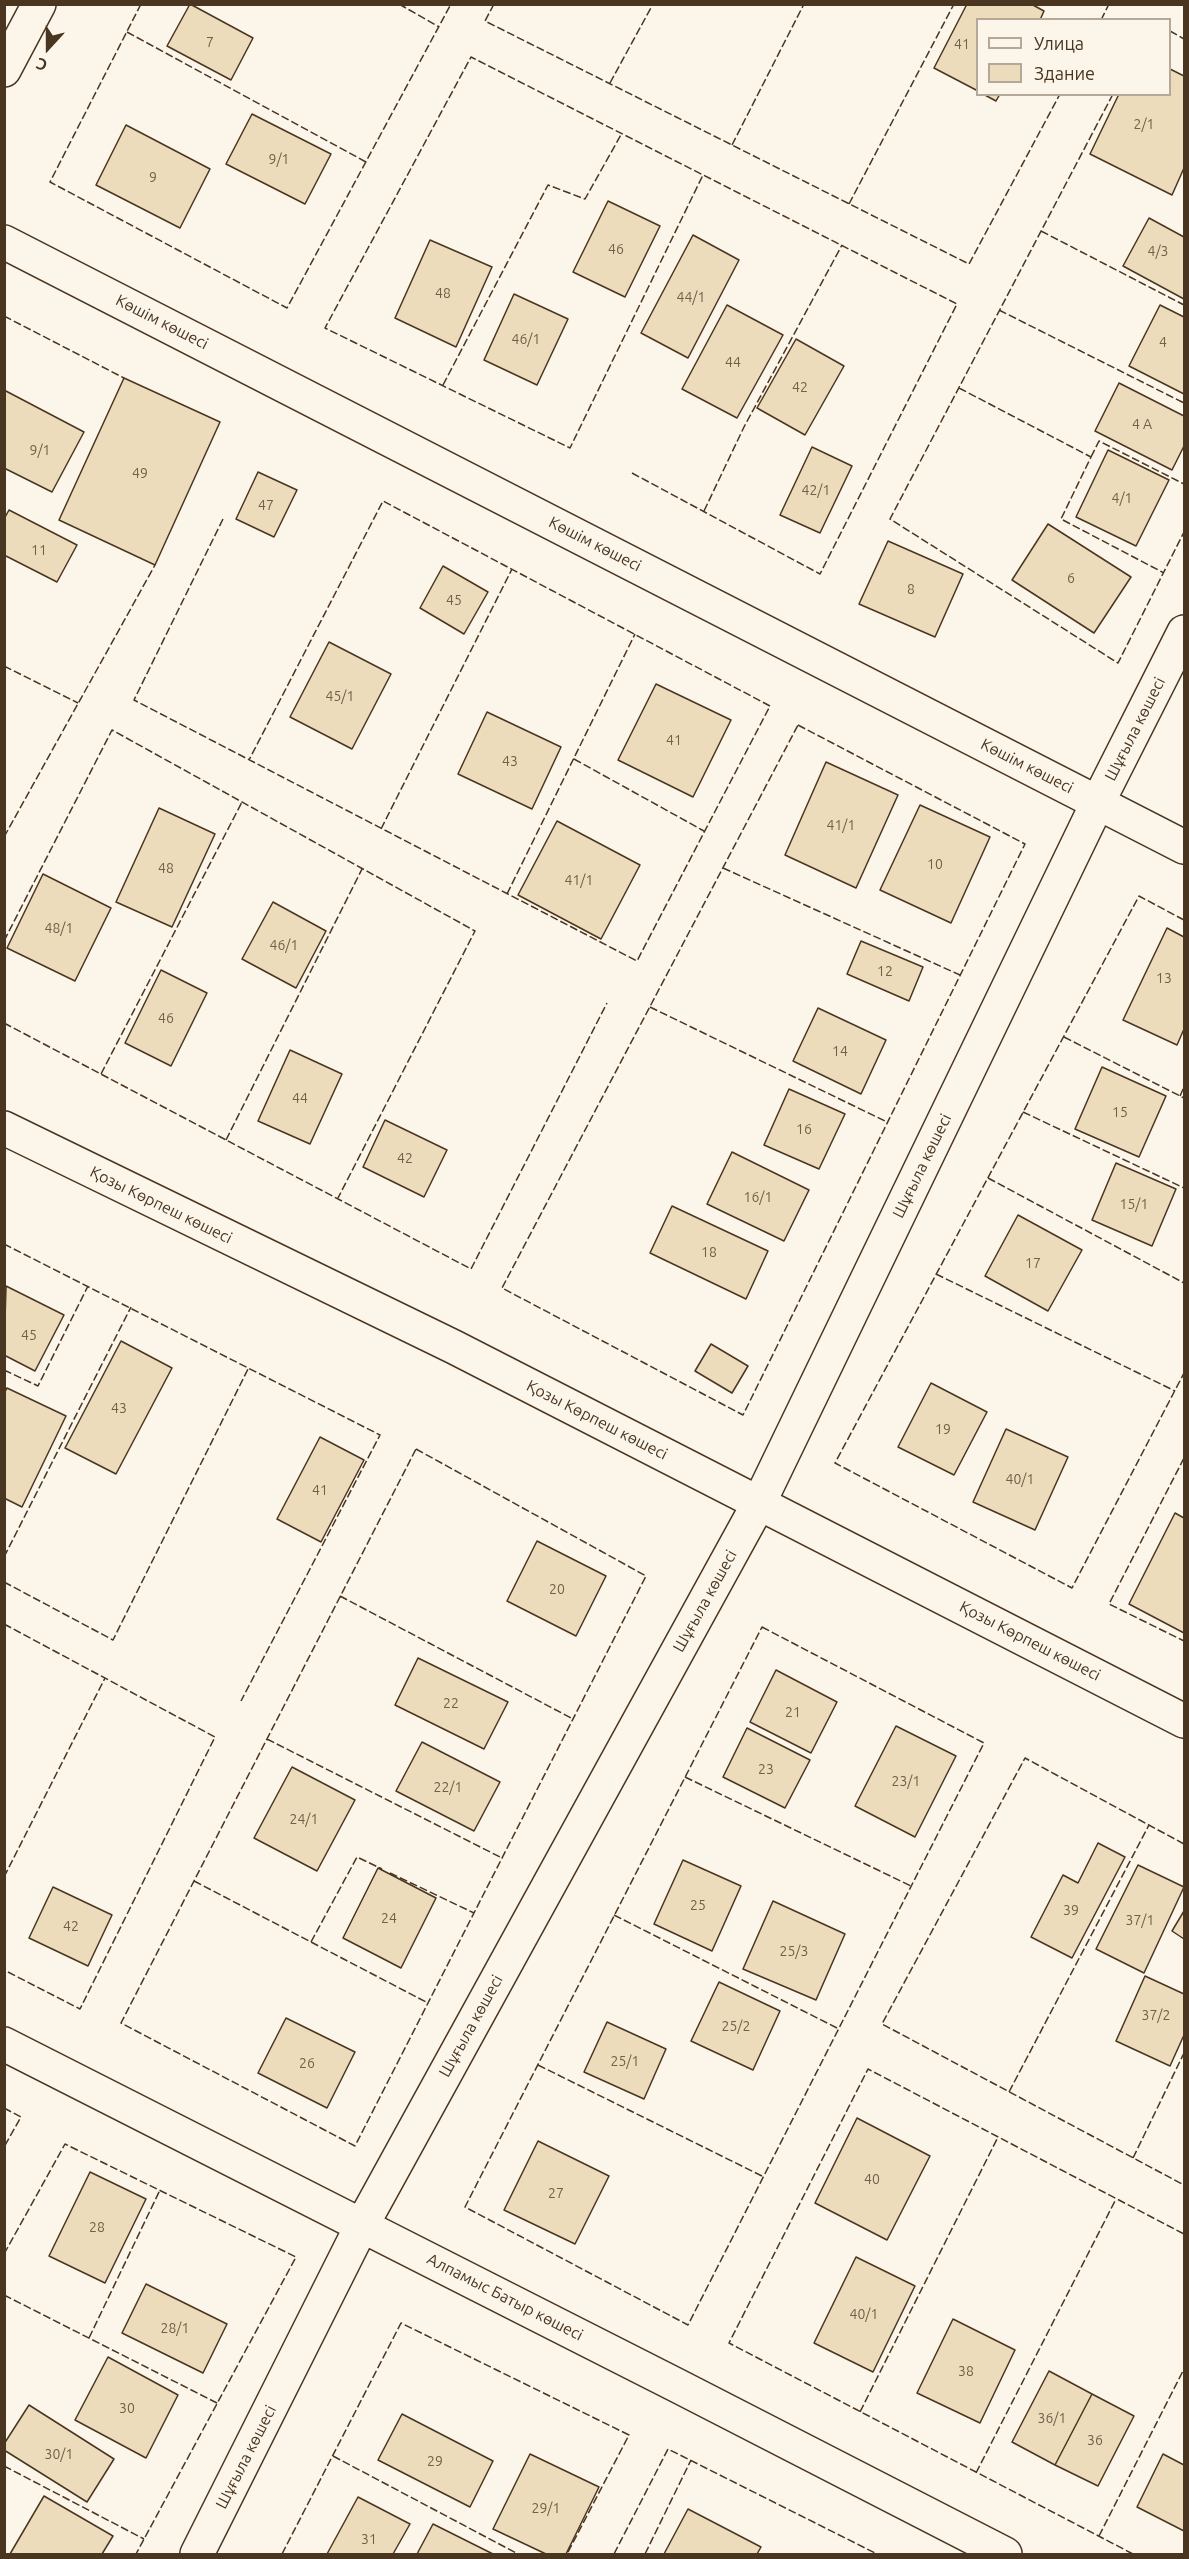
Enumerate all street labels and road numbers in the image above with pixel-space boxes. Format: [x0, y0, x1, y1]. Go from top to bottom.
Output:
street label: Көшім көшесі [112, 290, 212, 354]
street label: Көшім көшесі [545, 512, 645, 576]
street label: Шұғыла көшесі [1101, 674, 1169, 784]
street label: Көшім көшесі [977, 734, 1077, 798]
street label: Шұғыла көшесі [888, 1111, 956, 1221]
street label: Қозы Көрпеш көшесі [87, 1162, 235, 1248]
street label: Қозы Көрпеш көшесі [523, 1376, 671, 1464]
street label: Шұғыла көшесі [669, 1547, 741, 1655]
street label: Қозы Көрпеш көшесі [956, 1597, 1104, 1685]
street label: Шұғыла көшесі [435, 1972, 507, 2080]
street label: Алпамыс Батыр көшесі [424, 2249, 586, 2345]
street label: Шұғыла көшесі [212, 2402, 280, 2512]

